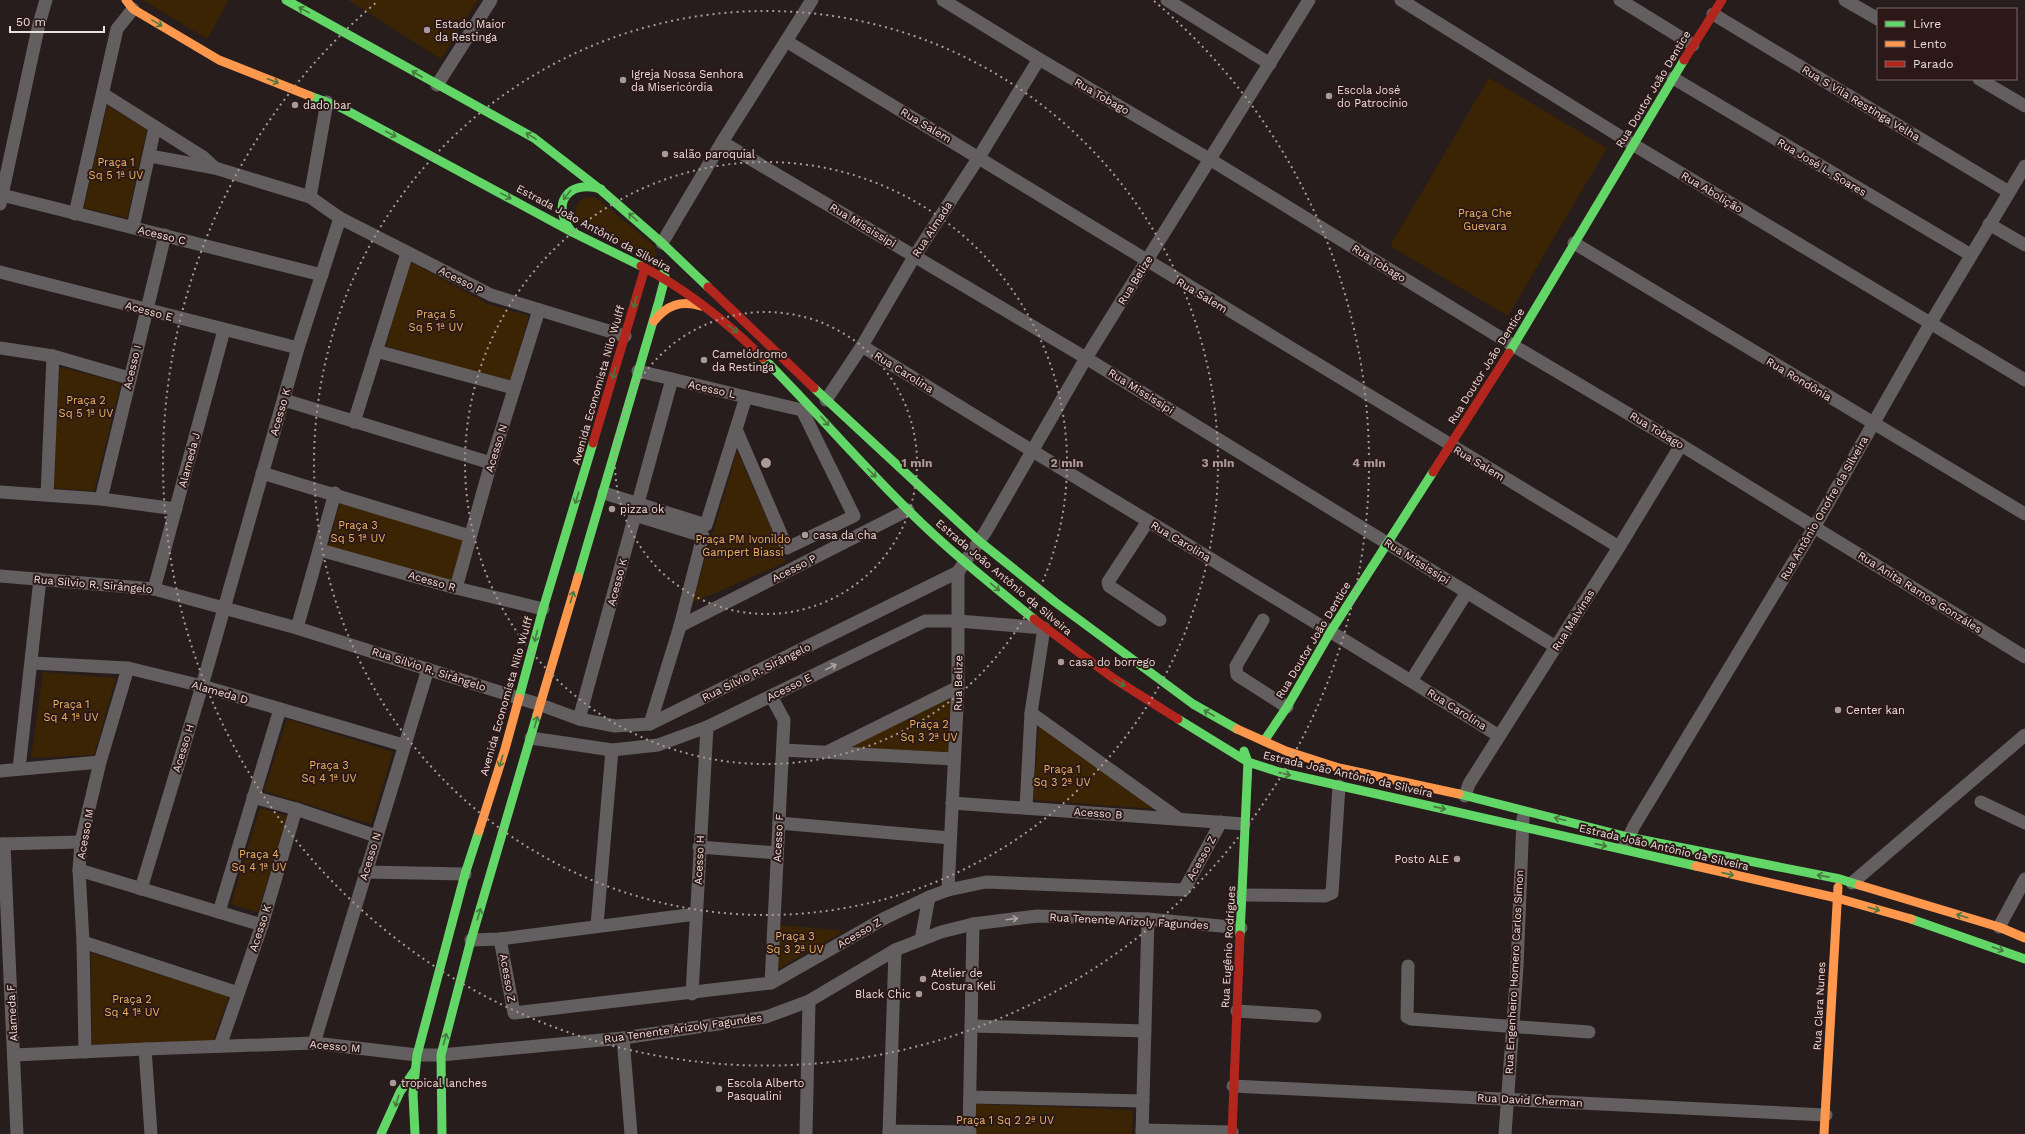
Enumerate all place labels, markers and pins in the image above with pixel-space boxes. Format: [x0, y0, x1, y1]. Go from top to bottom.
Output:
place label: Estado Maior da Restinga [435, 18, 506, 44]
marker: Estado Maior da Restinga [422, 25, 432, 35]
place label: Igreja Nossa Senhora da Misericórdia [631, 68, 743, 94]
marker: Igreja Nossa Senhora da Misericórdia [618, 75, 628, 85]
place label: Escola José do Patrocínio [1337, 84, 1408, 110]
marker: Escola José do Patrocínio [1324, 91, 1334, 101]
place label: dado bar [303, 99, 351, 112]
marker: dado bar [290, 100, 300, 110]
place label: salão paroquial [673, 148, 756, 161]
marker: salão paroquial [660, 149, 670, 159]
place label: Camelódromo da Restinga [712, 348, 787, 374]
marker: Camelódromo da Restinga [699, 355, 709, 365]
centre of rings [759, 456, 773, 470]
place label: pizza ok [620, 503, 664, 516]
marker: pizza ok [607, 504, 617, 514]
place label: casa da cha [813, 529, 877, 542]
marker: casa da cha [800, 530, 810, 540]
place label: casa do borrego [1069, 656, 1155, 669]
marker: casa do borrego [1056, 657, 1066, 667]
place label: Center kan [1846, 704, 1905, 717]
marker: Center kan [1833, 705, 1843, 715]
place label: Posto ALE [1395, 853, 1449, 866]
marker: Posto ALE [1452, 854, 1462, 864]
place label: Atelier de Costura Keli [931, 967, 996, 993]
marker: Atelier de Costura Keli [918, 974, 928, 984]
place label: Black Chic [855, 988, 911, 1001]
marker: Black Chic [914, 989, 924, 999]
place label: tropical lanches [401, 1077, 487, 1090]
place label: Escola Alberto Pasqualini [727, 1077, 804, 1103]
marker: tropical lanches [388, 1078, 398, 1088]
marker: Escola Alberto Pasqualini [714, 1084, 724, 1094]

